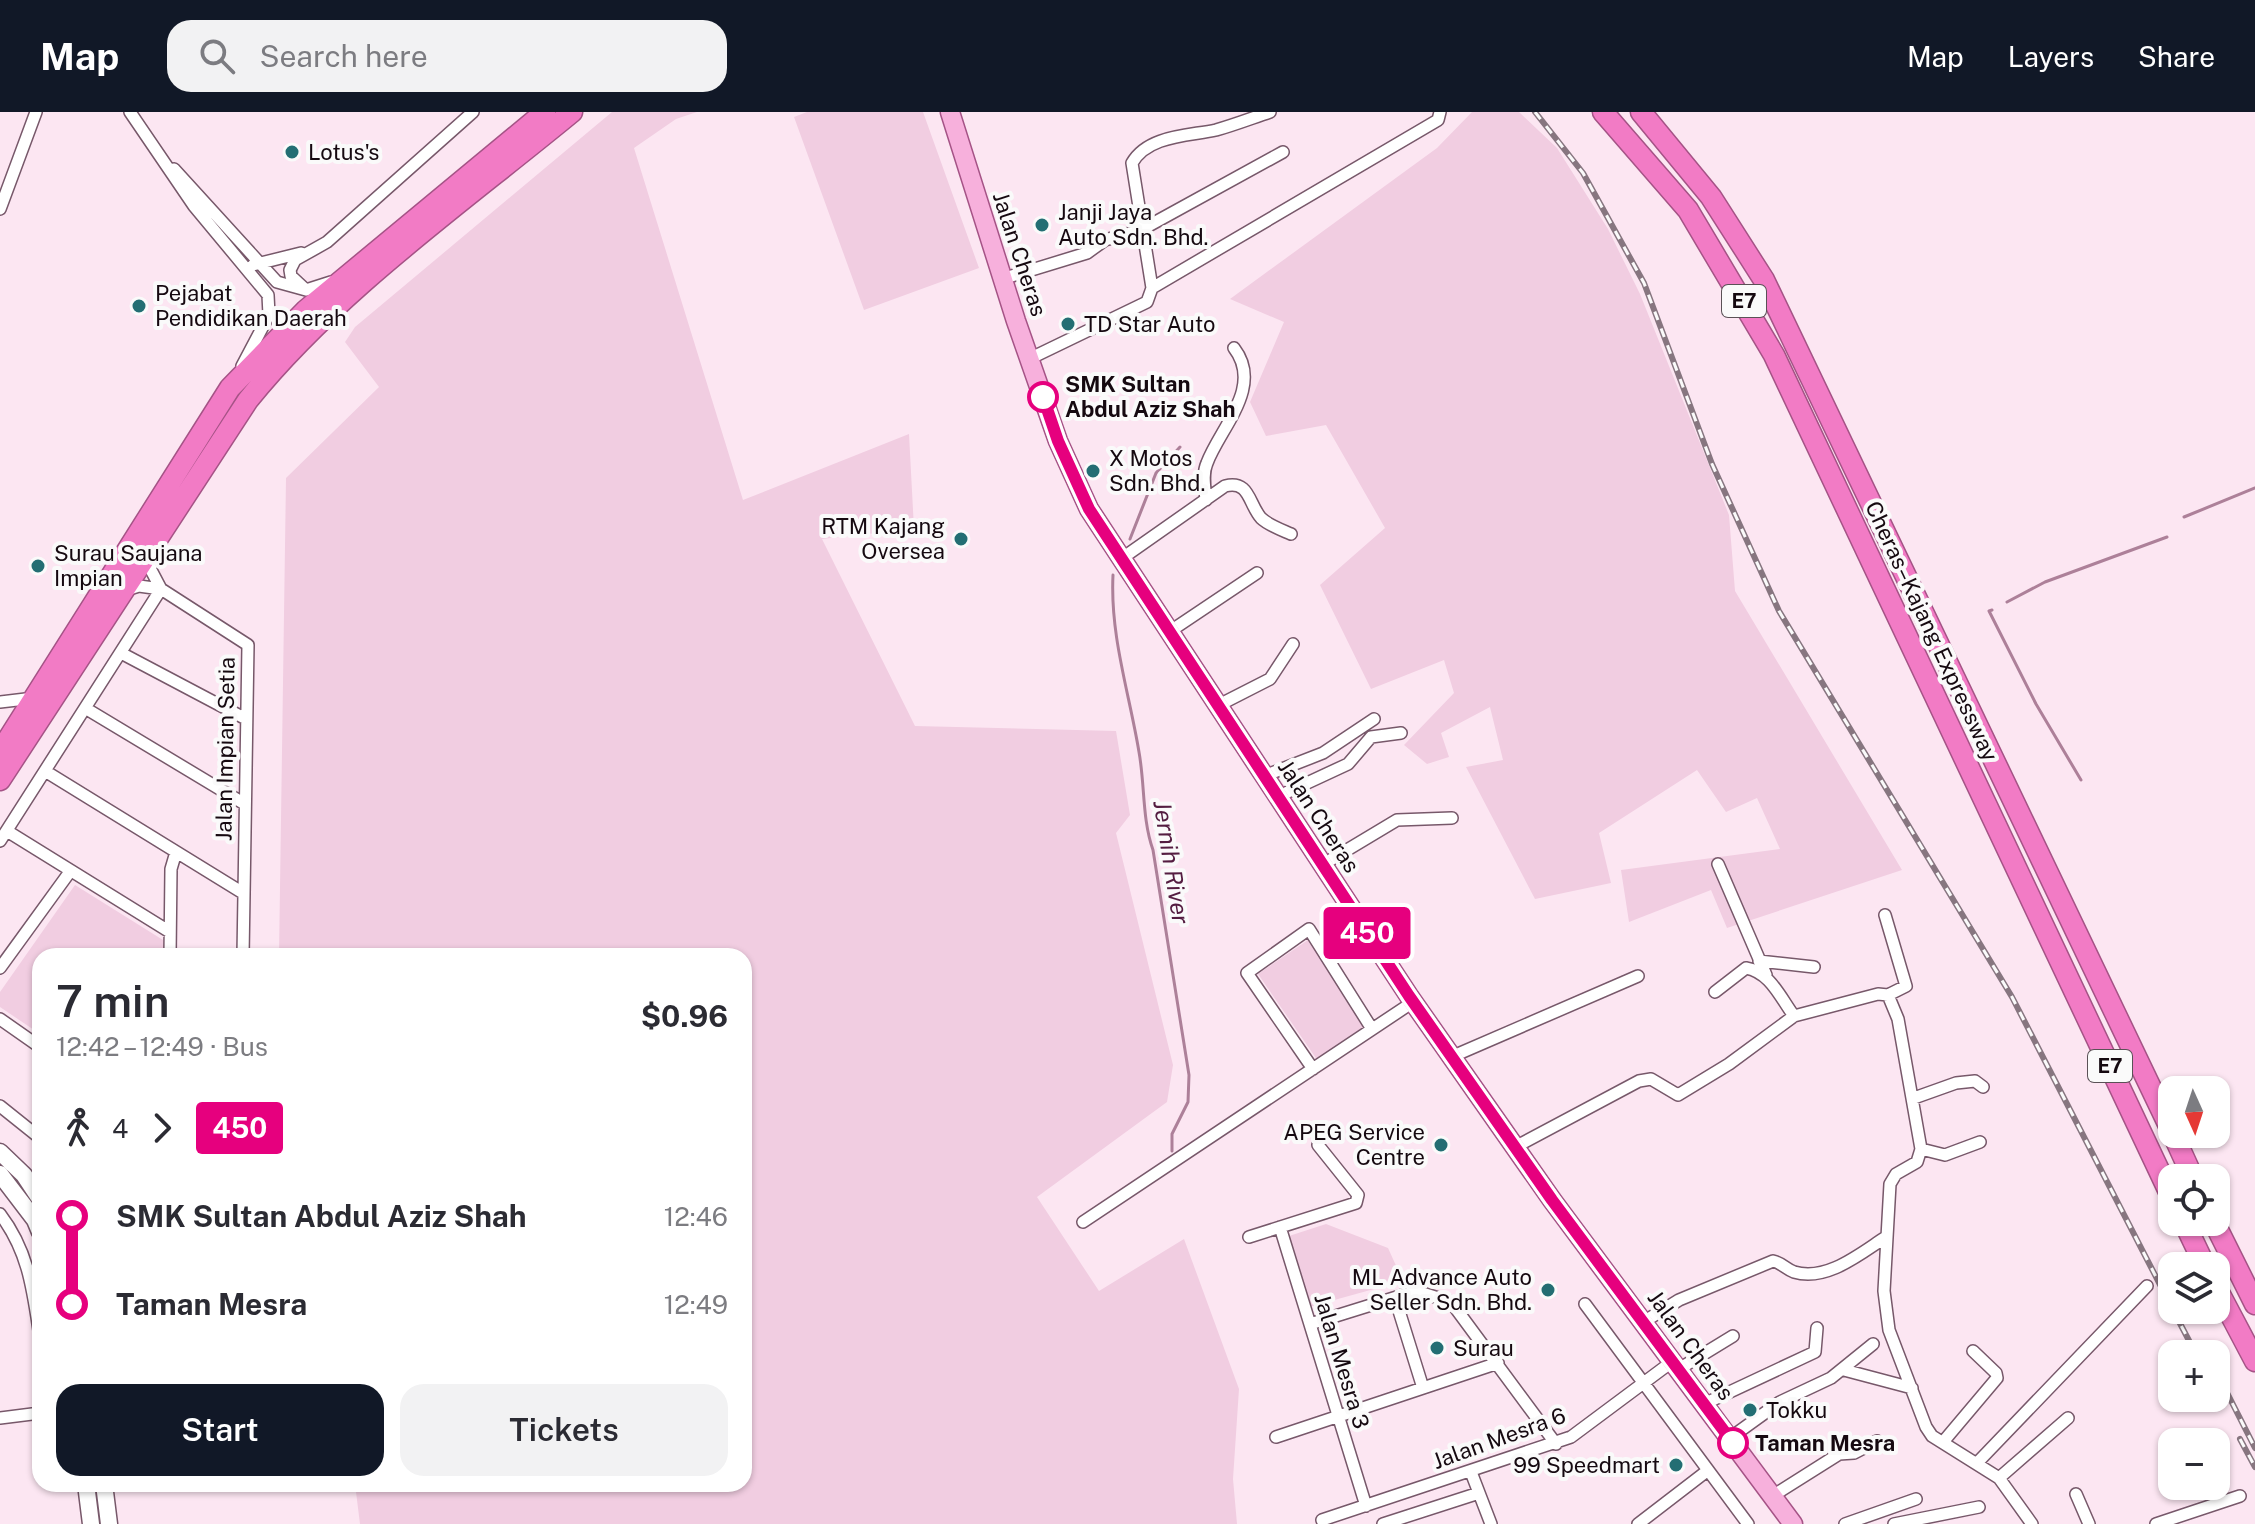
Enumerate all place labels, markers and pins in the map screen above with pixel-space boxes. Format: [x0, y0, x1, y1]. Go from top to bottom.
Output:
place label: Lotus's [308, 139, 379, 165]
marker: Lotus's [283, 143, 301, 161]
place label: Janji Jaya Auto Sdn. Bhd. [1058, 199, 1208, 250]
marker: Janji Jaya Auto Sdn. Bhd. [1033, 216, 1051, 234]
place label: Pejabat Pendidikan Daerah [155, 280, 347, 331]
marker: Pejabat Pendidikan Daerah [130, 297, 148, 315]
place label: TD Star Auto [1084, 311, 1215, 337]
marker: TD Star Auto [1059, 315, 1077, 333]
place label: SMK Sultan Abdul Aziz Shah [1065, 371, 1236, 422]
marker: SMK Sultan Abdul Aziz Shah [1028, 382, 1058, 412]
place label: X Motos Sdn. Bhd. [1109, 445, 1205, 496]
marker: X Motos Sdn. Bhd. [1084, 462, 1102, 480]
place label: RTM Kajang Oversea [821, 513, 945, 564]
marker: RTM Kajang Oversea [952, 530, 970, 548]
place label: Surau Saujana Impian [54, 540, 203, 591]
marker: Surau Saujana Impian [29, 557, 47, 575]
place label: APEG Service Centre [1283, 1119, 1425, 1170]
marker: APEG Service Centre [1432, 1136, 1450, 1154]
place label: ML Advance Auto Seller Sdn. Bhd. [1352, 1264, 1532, 1315]
marker: ML Advance Auto Seller Sdn. Bhd. [1539, 1281, 1557, 1299]
place label: Surau [1453, 1335, 1514, 1361]
marker: Surau [1428, 1339, 1446, 1357]
place label: Tokku [1766, 1397, 1827, 1423]
marker: Tokku [1741, 1401, 1759, 1419]
marker: Taman Mesra [1718, 1428, 1748, 1458]
place label: Taman Mesra [1755, 1430, 1895, 1456]
place label: 99 Speedmart [1513, 1452, 1660, 1478]
marker: 99 Speedmart [1667, 1456, 1685, 1474]

